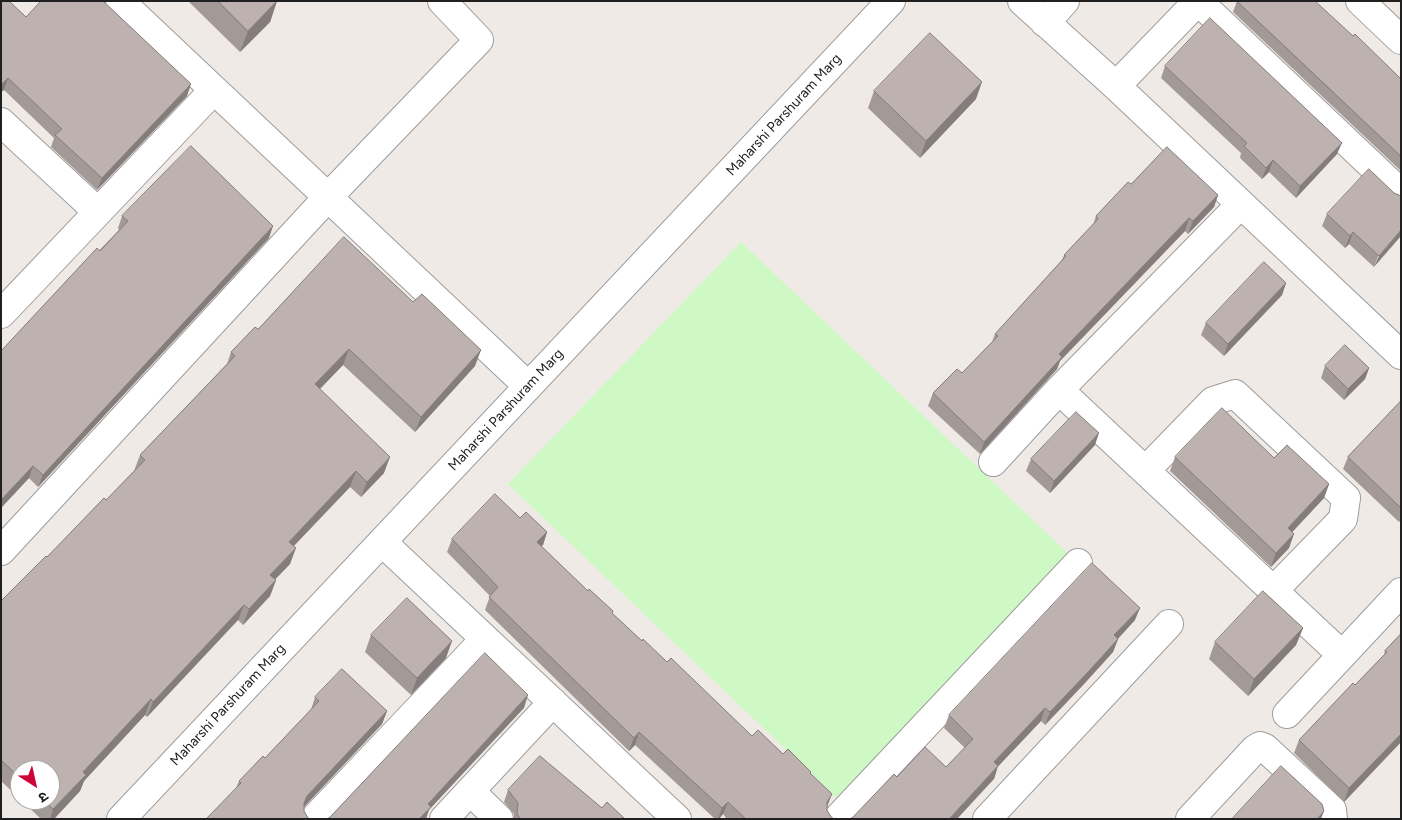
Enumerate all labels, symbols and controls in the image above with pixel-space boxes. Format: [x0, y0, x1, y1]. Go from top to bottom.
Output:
street label: Maharshi Parshuram Marg [723, 50, 845, 180]
street label: Maharshi Parshuram Marg [445, 345, 567, 475]
street label: Maharshi Parshuram Marg [167, 640, 289, 770]
north arrow [10, 760, 60, 810]
text: उ [35, 788, 52, 806]

